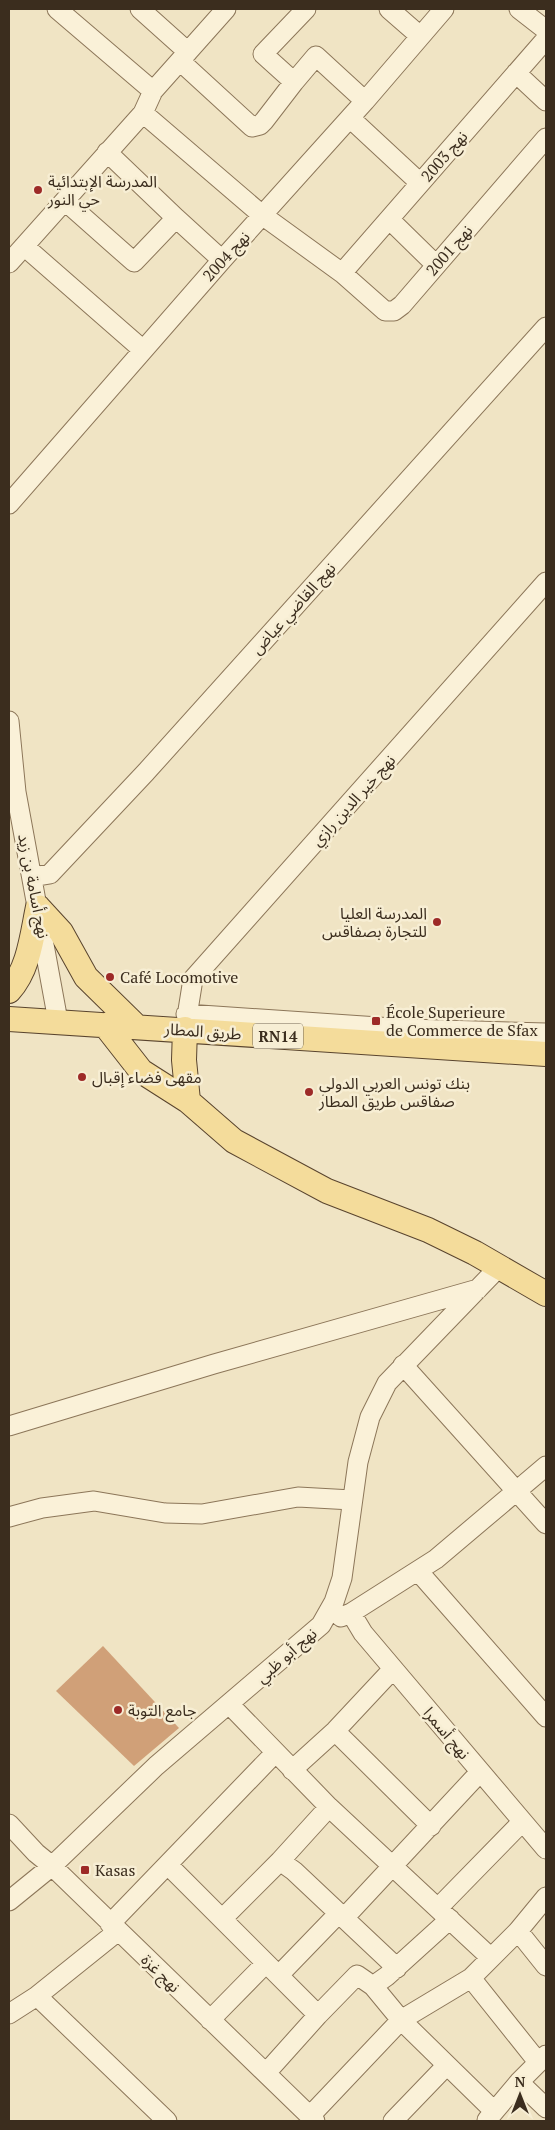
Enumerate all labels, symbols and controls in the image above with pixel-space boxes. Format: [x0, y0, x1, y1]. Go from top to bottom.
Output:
street label: نهج 2003 [416, 126, 474, 187]
place label: المدرسة الإبتدائية حي النور [47, 170, 157, 212]
marker: المدرسة الإبتدائية حي النور [32, 184, 44, 196]
street label: نهج 2001 [421, 220, 479, 281]
street label: نهج 2004 [197, 226, 256, 287]
street label: نهج القاضي عياض [246, 557, 342, 660]
street label: نهج خير الدين رازي [306, 749, 402, 852]
street label: نهج أسامة بن زيد [11, 832, 55, 941]
place label: المدرسة العليا للتجارة بصفاقس [322, 902, 427, 942]
marker: المدرسة العليا للتجارة بصفاقس [431, 916, 443, 928]
place label: Café Locomotive [120, 966, 238, 988]
marker: Café Locomotive [104, 971, 116, 983]
place label: École Superieure de Commerce de Sfax [386, 1001, 538, 1041]
marker: École Superieure de Commerce de Sfax [370, 1015, 382, 1027]
street label: طريق المطار [163, 1017, 243, 1045]
road number: RN14 [253, 1024, 303, 1048]
place label: مقهى فضاء إقبال [92, 1066, 202, 1088]
marker: مقهى فضاء إقبال [76, 1071, 88, 1083]
place label: بنك تونس العربي الدولي صفاقس طريق المطار [318, 1072, 470, 1112]
marker: بنك تونس العربي الدولي صفاقس طريق المطار [303, 1086, 315, 1098]
street label: نهج أبو ظبي [251, 1622, 323, 1689]
place label: جامع التوبة [128, 1699, 196, 1723]
street label: نهج أسمرا [417, 1702, 475, 1765]
marker: جامع التوبة [112, 1704, 124, 1716]
place label: Kasas [95, 1859, 135, 1881]
marker: Kasas [79, 1864, 91, 1876]
street label: نهج غزة [135, 1949, 186, 1999]
north arrow [495, 2070, 545, 2120]
text: N [515, 2072, 526, 2091]

